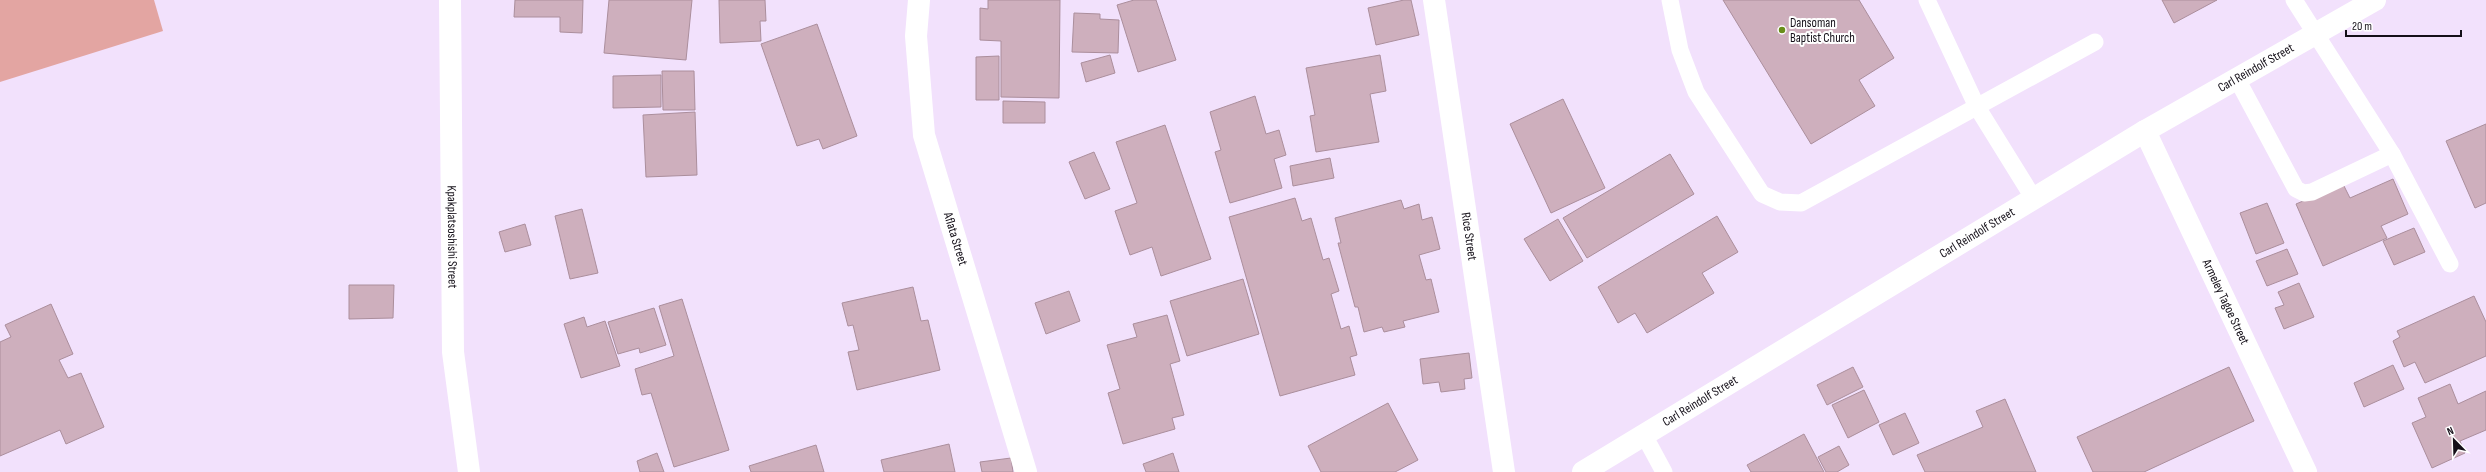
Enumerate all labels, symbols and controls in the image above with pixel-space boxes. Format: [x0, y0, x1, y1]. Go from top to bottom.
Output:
scale bar [2346, 12, 2461, 38]
place label: Dansoman Baptist Church [1790, 15, 1855, 46]
text: 20 m [2352, 19, 2372, 34]
marker: Dansoman Baptist Church [1777, 25, 1787, 35]
street label: Carl Reindolf Street [2215, 40, 2297, 96]
street label: Kpakplatsoshishi Street [444, 186, 460, 289]
street label: Carl Reindolf Street [1937, 204, 2018, 262]
street label: Aflata Street [940, 209, 971, 267]
street label: Rice Street [1458, 211, 1481, 262]
street label: Armeley Tagoe Street [2198, 256, 2253, 347]
street label: Carl Reindolf Street [1660, 372, 1741, 430]
north arrow [2434, 420, 2474, 460]
text: N [2445, 424, 2456, 438]

